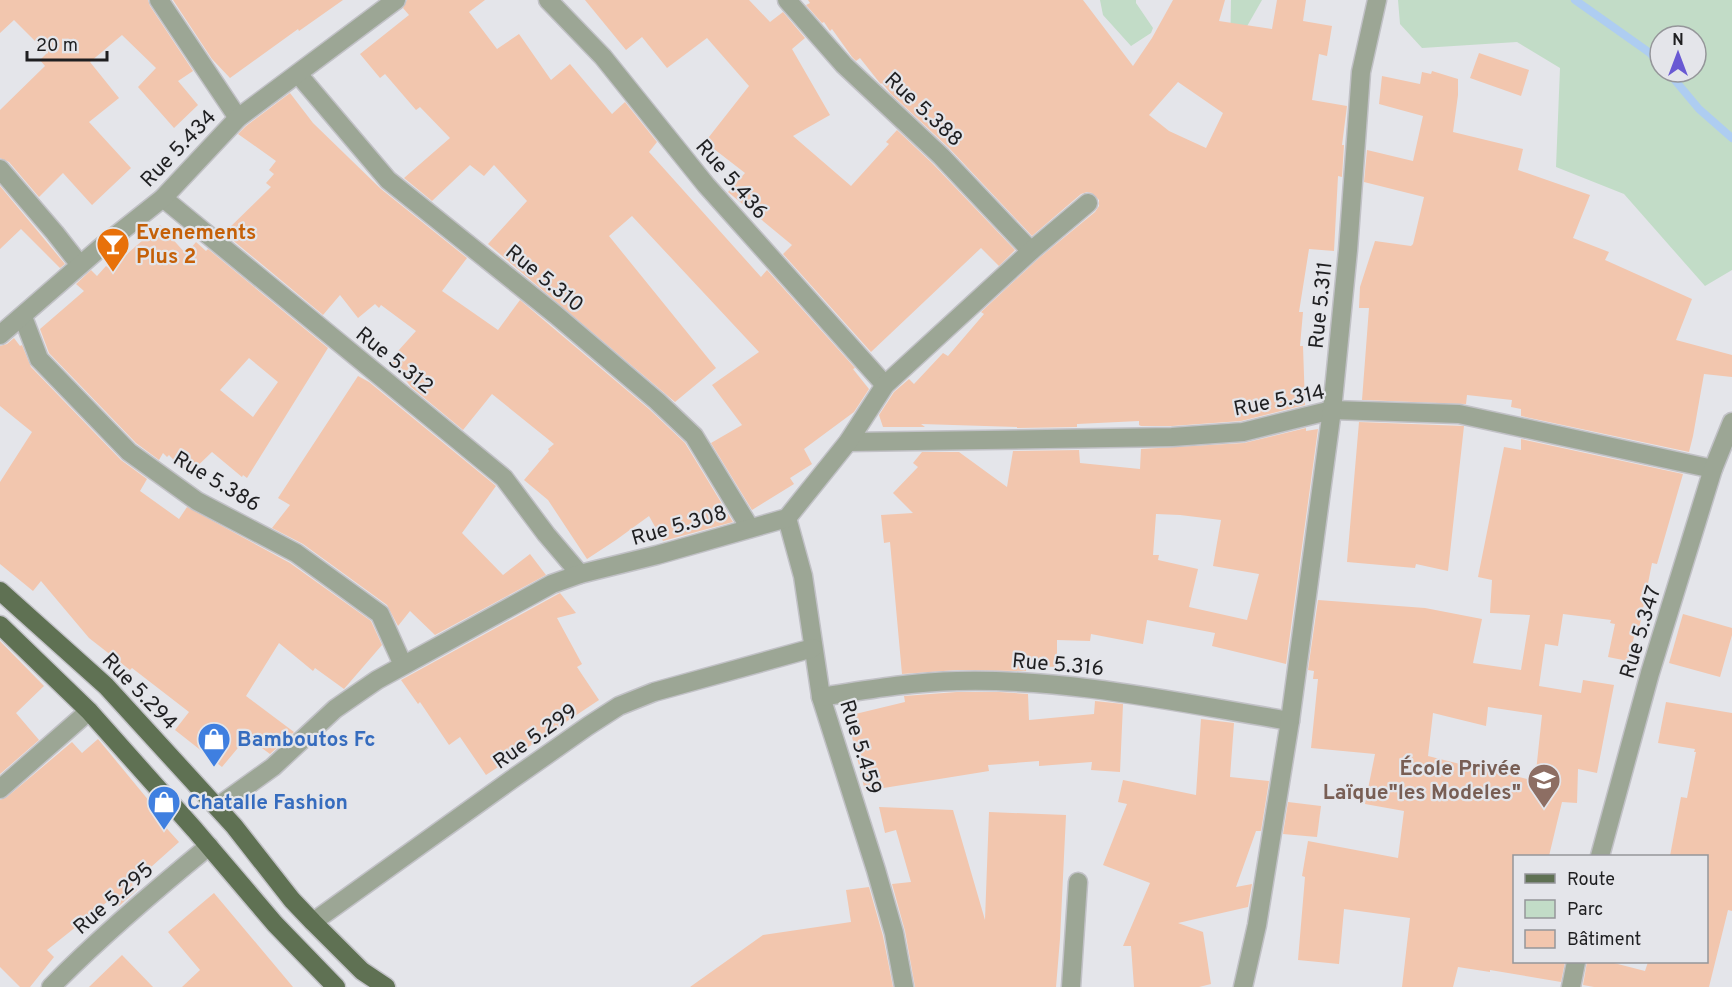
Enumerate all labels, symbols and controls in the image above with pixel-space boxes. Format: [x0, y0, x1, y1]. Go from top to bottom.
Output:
scale bar [27, 24, 106, 62]
north arrow [1648, 24, 1708, 84]
text: N [1672, 31, 1684, 51]
text: 20 m [36, 35, 78, 58]
street label: Rue 5.388 [878, 67, 968, 153]
street label: Rue 5.434 [135, 104, 223, 194]
street label: Rue 5.436 [689, 134, 773, 226]
place label: Evenements Plus 2 [136, 220, 256, 271]
bar icon: Evenements Plus 2 [95, 226, 131, 273]
street label: Rue 5.310 [499, 239, 589, 319]
street label: Rue 5.311 [1303, 260, 1339, 350]
street label: Rue 5.312 [350, 322, 439, 401]
street label: Rue 5.314 [1231, 379, 1327, 424]
street label: Rue 5.386 [168, 446, 265, 519]
street label: Rue 5.308 [629, 500, 730, 553]
street label: Rue 5.347 [1615, 583, 1668, 682]
street label: Rue 5.294 [95, 647, 183, 737]
street label: Rue 5.316 [1011, 648, 1105, 683]
street label: Rue 5.459 [832, 697, 887, 798]
street label: Rue 5.299 [488, 698, 583, 776]
shop icon: Bamboutos Fc [196, 721, 232, 768]
place label: Bamboutos Fc [237, 727, 376, 754]
place label: École Privée Laïque"les Modeles" [1323, 755, 1521, 807]
school or university icon: École Privée Laïque"les Modeles" [1526, 762, 1562, 809]
shop icon: Chatalle Fashion [146, 784, 182, 831]
place label: Chatalle Fashion [187, 790, 348, 817]
legend [1513, 855, 1708, 963]
street label: Rue 5.295 [68, 857, 160, 941]
text: Route [1567, 869, 1615, 892]
text: Parc [1567, 899, 1603, 922]
text: Bâtiment [1567, 929, 1641, 952]

